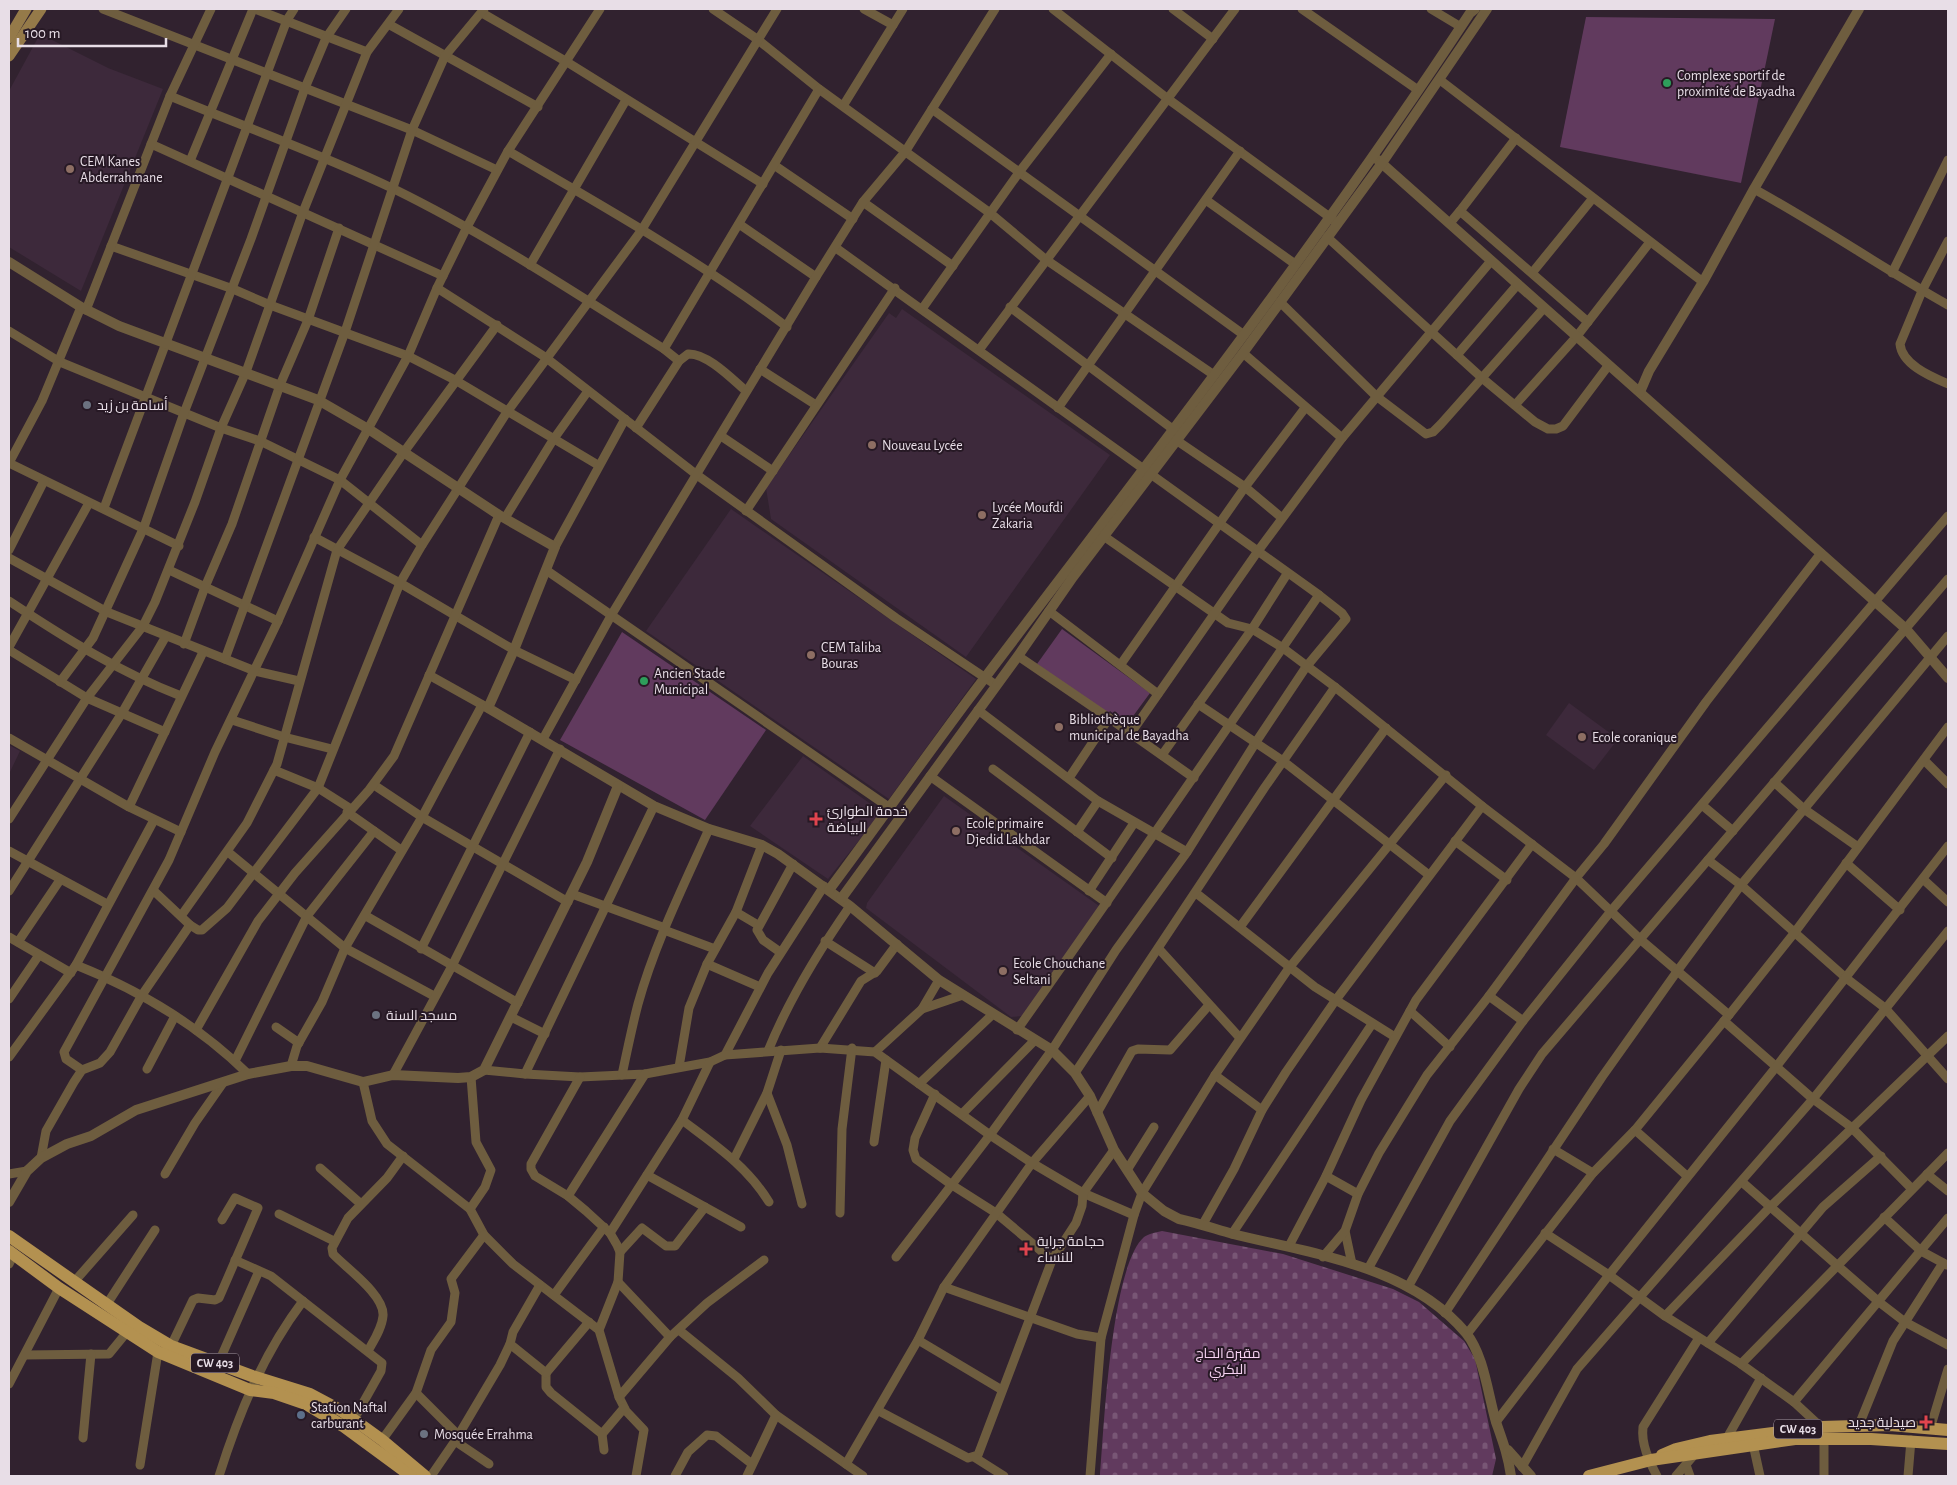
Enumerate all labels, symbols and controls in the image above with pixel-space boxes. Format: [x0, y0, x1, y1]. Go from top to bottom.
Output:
scale bar [18, 15, 165, 47]
text: 100 m [25, 26, 60, 41]
place label: Complexe sportif de proximité de Bayadha [1677, 69, 1796, 99]
marker: Complexe sportif de proximité de Bayadha [1661, 77, 1673, 89]
place label: CEM Kanes Abderrahmane [80, 155, 163, 185]
marker: CEM Kanes Abderrahmane [64, 163, 76, 175]
place label: أسامة بن زيد [97, 396, 168, 413]
marker: أسامة بن زيد [81, 399, 93, 411]
marker: Nouveau Lycée [866, 439, 878, 451]
place label: Nouveau Lycée [882, 439, 963, 453]
place label: Lycée Moufdi Zakaria [992, 501, 1063, 531]
marker: Lycée Moufdi Zakaria [976, 509, 988, 521]
place label: CEM Taliba Bouras [821, 641, 882, 671]
marker: CEM Taliba Bouras [805, 649, 817, 661]
place label: Ancien Stade Municipal [654, 667, 725, 697]
marker: Ancien Stade Municipal [638, 675, 650, 687]
place label: Bibliothèque municipal de Bayadha [1069, 713, 1190, 743]
marker: Bibliothèque municipal de Bayadha [1053, 721, 1065, 733]
marker: Ecole coranique [1576, 731, 1588, 743]
place label: Ecole coranique [1592, 731, 1677, 745]
place label: خدمة الطوارئ البياضة [827, 805, 908, 835]
marker: خدمة الطوارئ البياضة [809, 812, 823, 826]
place label: Ecole primaire Djedid Lakhdar [966, 817, 1050, 847]
marker: Ecole primaire Djedid Lakhdar [950, 825, 962, 837]
place label: Ecole Chouchane Seltani [1013, 957, 1105, 987]
marker: Ecole Chouchane Seltani [997, 965, 1009, 977]
marker: مسجد السنة [370, 1009, 382, 1021]
place label: مسجد السنة [386, 1009, 457, 1023]
place label: حجامة جراية للنساء [1037, 1235, 1104, 1265]
marker: حجامة جراية للنساء [1019, 1242, 1033, 1256]
park label: مقبرة الحاج البكري [1195, 1347, 1261, 1381]
road number: CW 403 [191, 1354, 239, 1372]
place label: Station Naftal carburant [311, 1401, 387, 1431]
marker: Station Naftal carburant [295, 1409, 307, 1421]
place label: صيدلية جديد [1848, 1416, 1916, 1430]
marker: صيدلية جديد [1920, 1416, 1932, 1428]
road number: CW 403 [1774, 1420, 1822, 1438]
marker: Mosquée Errahma [418, 1428, 430, 1440]
place label: Mosquée Errahma [434, 1428, 534, 1442]

